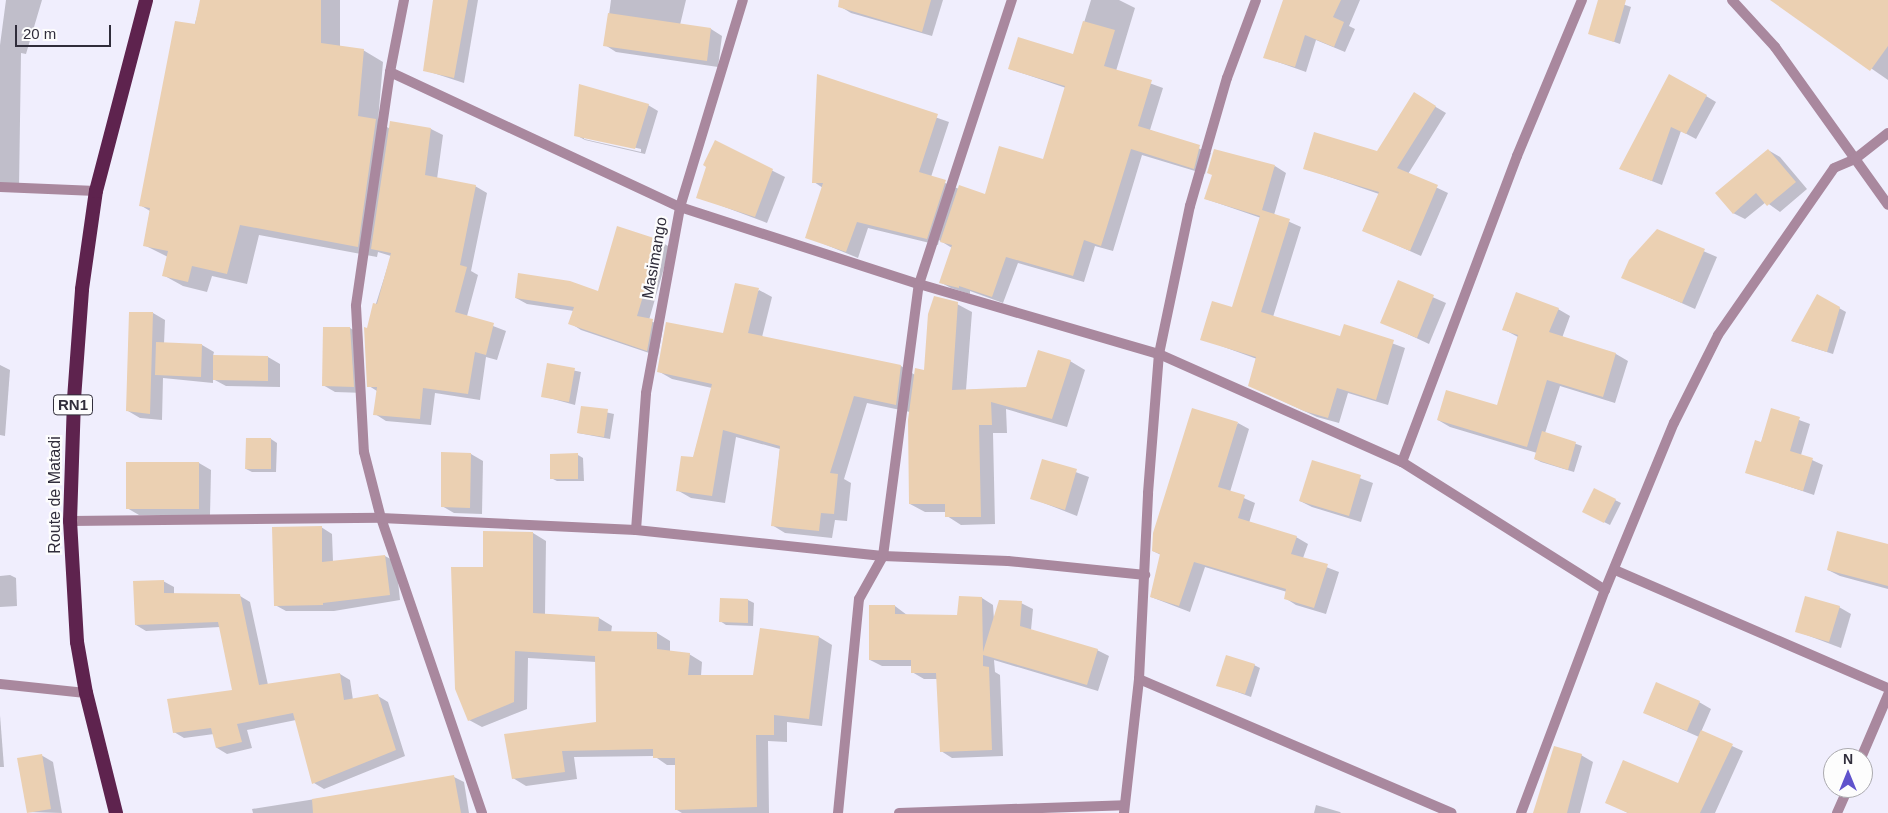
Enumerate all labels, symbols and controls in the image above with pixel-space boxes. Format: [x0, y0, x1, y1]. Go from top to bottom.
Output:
scale bar [18, 15, 114, 47]
text: 20 m [23, 25, 56, 42]
street label: Masimango [638, 216, 672, 300]
road number: RN1 [52, 392, 94, 418]
street label: Route de Matadi [45, 436, 65, 554]
north arrow [1823, 748, 1873, 798]
text: N [1843, 751, 1853, 767]

